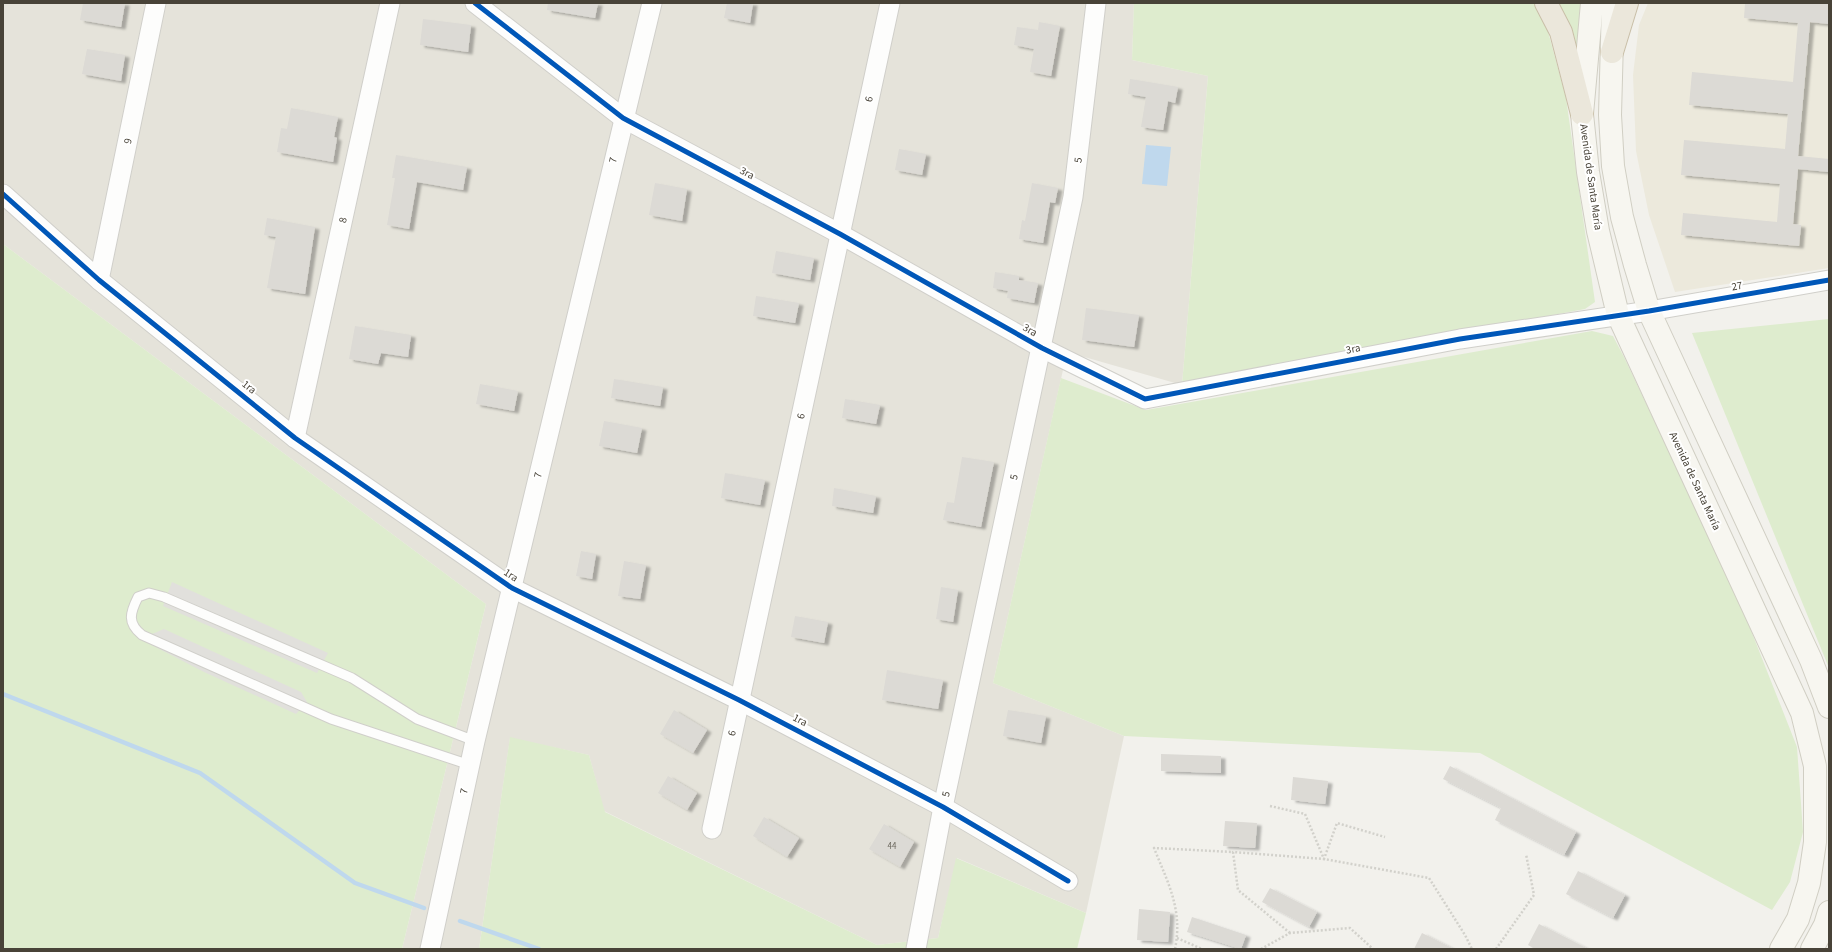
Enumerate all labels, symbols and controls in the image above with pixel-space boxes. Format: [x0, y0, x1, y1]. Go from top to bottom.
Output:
street label: 6 [861, 94, 877, 103]
street label: Avenida de Santa María [1576, 123, 1606, 231]
street label: 9 [120, 137, 136, 145]
street label: 7 [605, 156, 621, 164]
street label: 5 [1070, 156, 1086, 164]
street label: 3ra [737, 163, 757, 183]
street label: 8 [335, 215, 351, 224]
street label: 27 [1730, 278, 1744, 294]
street label: 3ra [1020, 320, 1040, 340]
street label: 3ra [1344, 340, 1362, 358]
street label: 1ra [239, 377, 259, 397]
street label: 6 [793, 411, 809, 420]
street label: Avenida de Santa María [1666, 429, 1724, 533]
street label: 7 [530, 471, 546, 479]
street label: 5 [1006, 473, 1022, 481]
street label: 1ra [501, 565, 521, 585]
street label: 1ra [790, 710, 810, 730]
street label: 6 [724, 728, 740, 737]
street label: 7 [456, 787, 472, 795]
street label: 5 [938, 790, 954, 798]
house number: 44 [888, 840, 897, 853]

